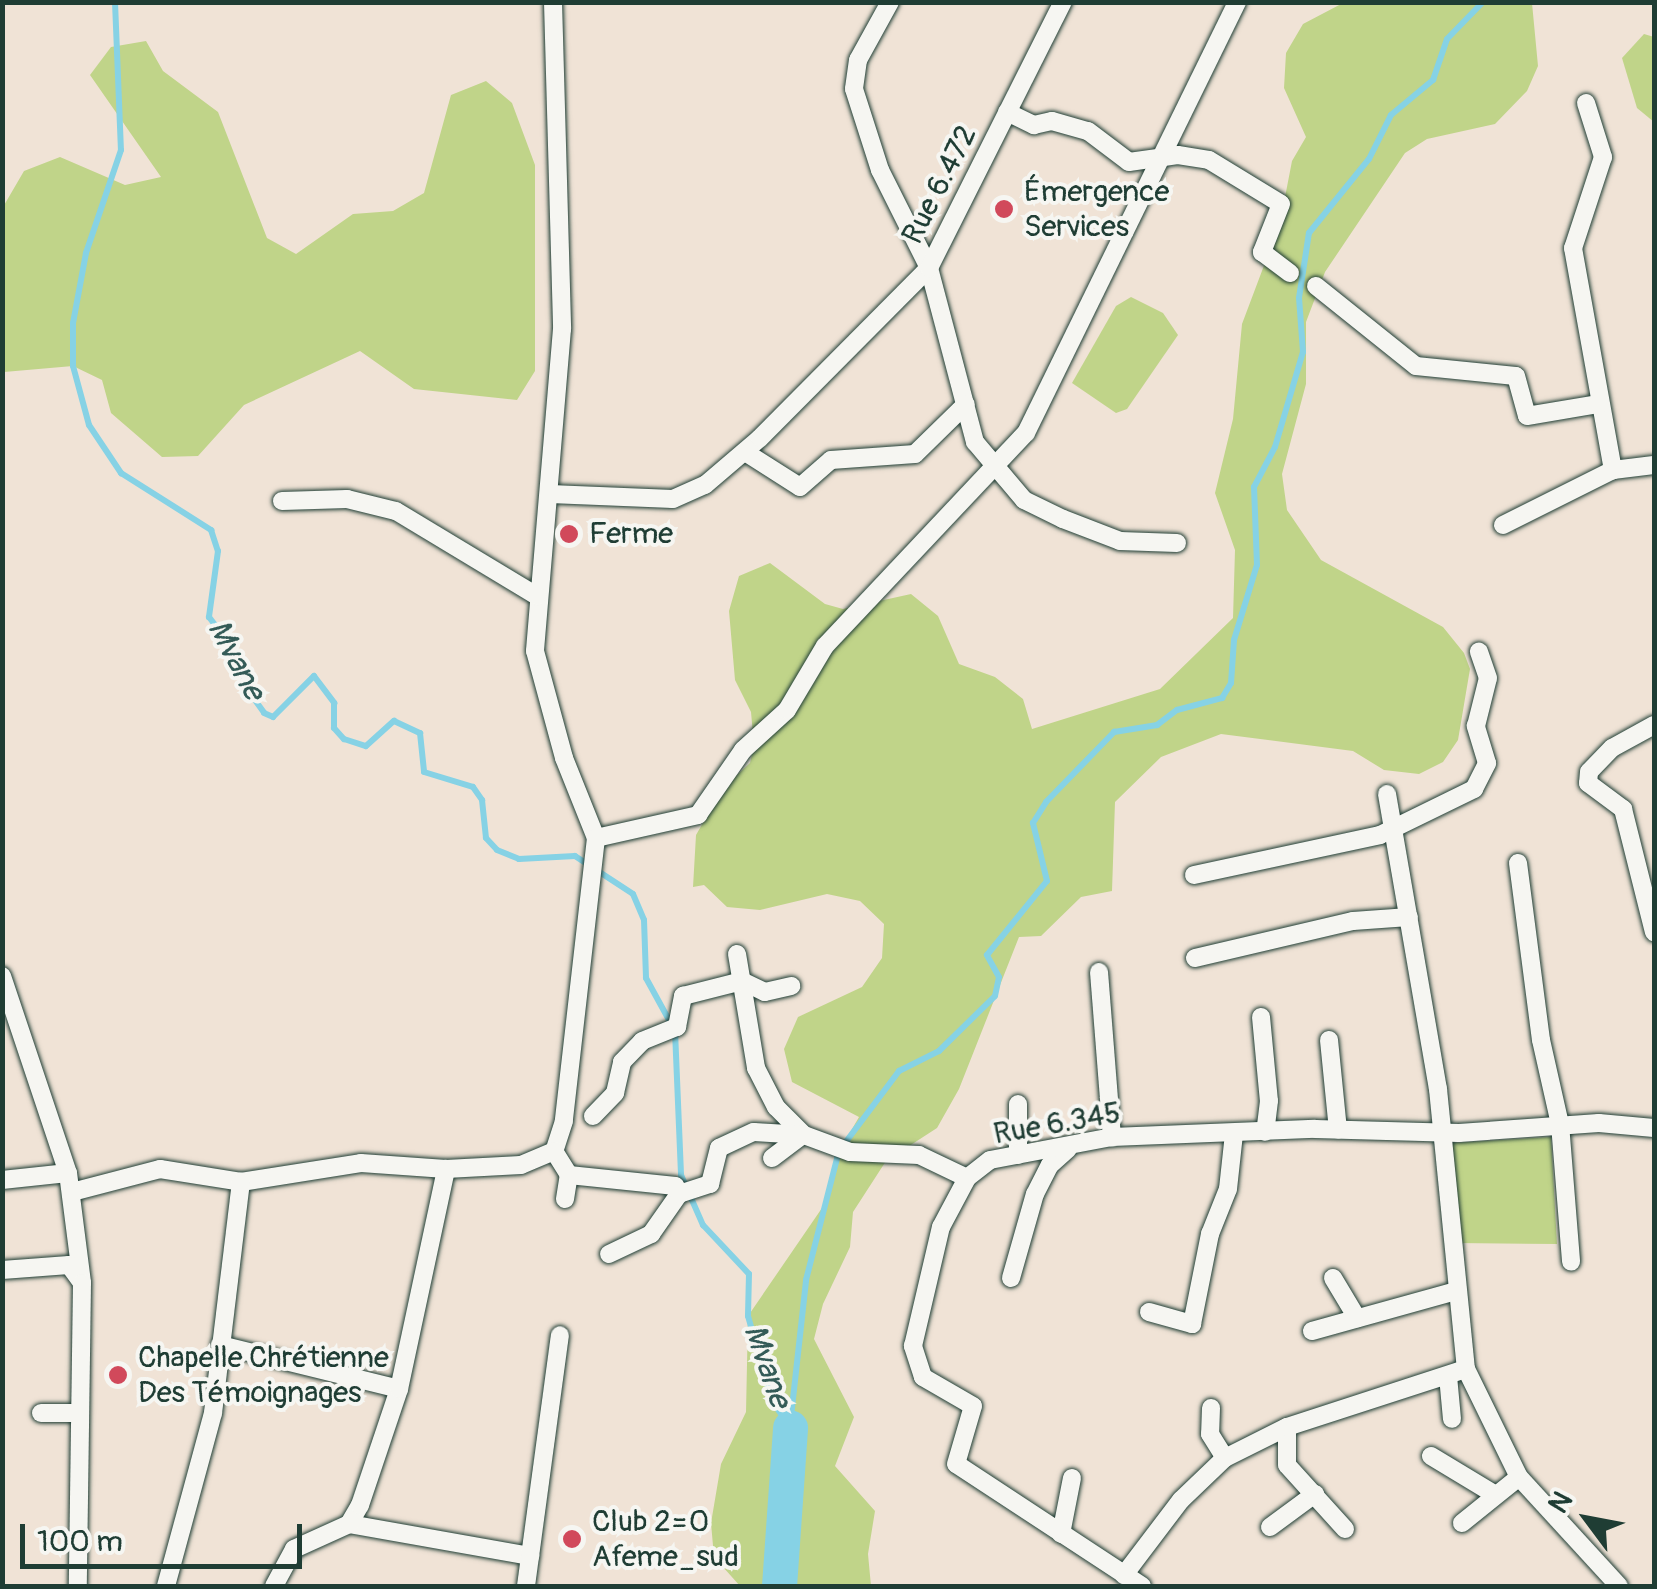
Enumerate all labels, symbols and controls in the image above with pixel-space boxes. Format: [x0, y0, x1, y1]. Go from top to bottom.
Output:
street label: Rue 6.472 [895, 120, 985, 250]
place label: Émergence Services [1024, 174, 1169, 244]
marker: Émergence Services [993, 198, 1015, 220]
place label: Ferme [589, 516, 673, 552]
marker: Ferme [558, 523, 580, 545]
water label: Mvane [199, 613, 273, 707]
street label: Rue 6.345 [991, 1095, 1123, 1153]
water label: Mvane [735, 1319, 799, 1413]
place label: Chapelle Chrétienne Des Témoignages [138, 1340, 389, 1410]
marker: Chapelle Chrétienne Des Témoignages [107, 1364, 129, 1386]
north arrow [1537, 1469, 1637, 1569]
text: N [1541, 1486, 1581, 1520]
scale bar [25, 1504, 308, 1566]
place label: Club 2=0 Afeme_sud [592, 1504, 739, 1574]
text: 100 m [37, 1523, 123, 1560]
marker: Club 2=0 Afeme_sud [561, 1528, 583, 1550]

